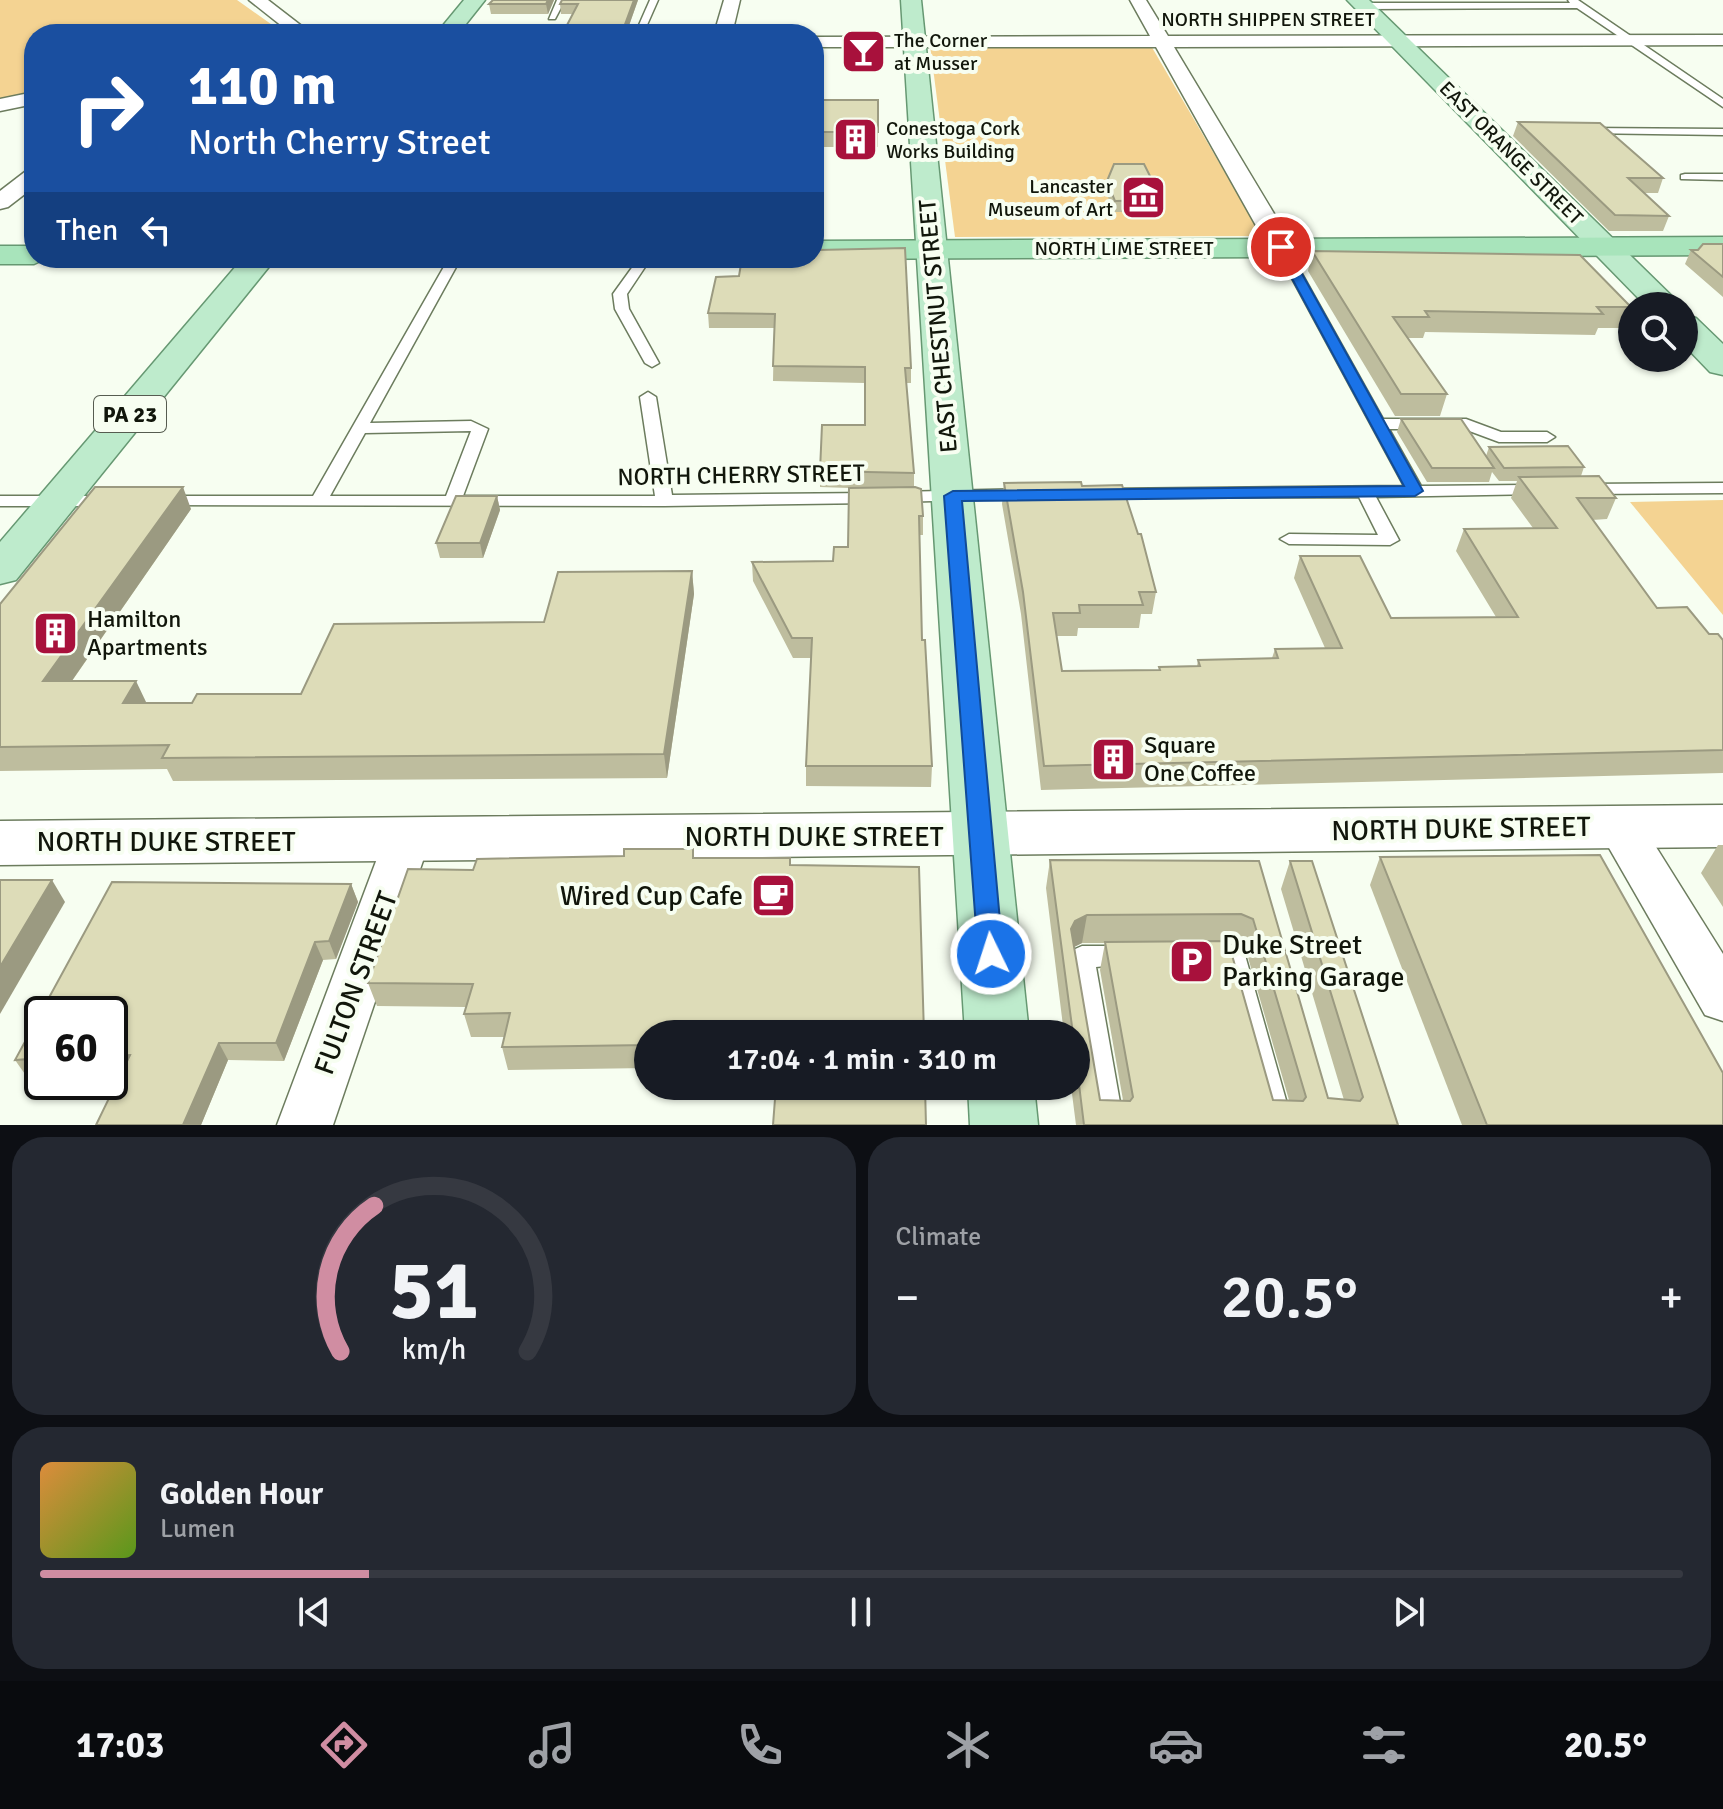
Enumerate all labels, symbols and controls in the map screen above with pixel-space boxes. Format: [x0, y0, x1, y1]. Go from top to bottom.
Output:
street label: NORTH SHIPPEN STREET [1161, 7, 1375, 32]
bar icon: The Corner at Musser [839, 28, 887, 76]
place label: The Corner at Musser [894, 28, 988, 76]
text: 110 m [188, 51, 336, 120]
icon: right [56, 56, 160, 160]
street label: EAST ORANGE STREET [1434, 76, 1588, 230]
building icon: Conestoga Cork Works Building [831, 115, 879, 163]
place label: Conestoga Cork Works Building [886, 116, 1020, 164]
text: North Cherry Street [188, 120, 491, 165]
museum icon: Lancaster Museum of Art [1120, 173, 1168, 221]
place label: Lancaster Museum of Art [987, 174, 1114, 222]
street label: EAST CHESTNUT STREET [912, 198, 964, 454]
icon: left [134, 208, 178, 252]
text: Then [56, 212, 118, 249]
pin [1247, 213, 1315, 281]
icon: arrive [1259, 225, 1303, 269]
street label: NORTH LIME STREET [1034, 236, 1214, 261]
map controls [1618, 292, 1698, 372]
button: search [1618, 292, 1698, 372]
road number: PA 23 [94, 396, 166, 432]
street label: NORTH CHERRY STREET [617, 458, 865, 492]
place label: Hamilton Apartments [87, 604, 207, 662]
building icon: Hamilton Apartments [32, 609, 80, 657]
place label: Square One Coffee [1144, 730, 1256, 788]
building icon: Square One Coffee [1089, 735, 1137, 783]
street label: NORTH DUKE STREET [1331, 810, 1591, 848]
street label: NORTH DUKE STREET [684, 820, 944, 854]
street label: NORTH DUKE STREET [36, 825, 296, 859]
cafe icon: Wired Cup Cafe [750, 872, 798, 920]
place label: Wired Cup Cafe [560, 879, 743, 913]
street label: FULTON STREET [307, 887, 405, 1079]
position arrow [949, 912, 1033, 996]
place label: Duke Street Parking Garage [1222, 928, 1405, 994]
parking icon: Duke Street Parking Garage [1167, 937, 1215, 985]
speed limit sign: 60 [24, 996, 128, 1100]
text: 17:04 · 1 min · 310 m [727, 1041, 997, 1078]
text: Climate [896, 1221, 981, 1253]
text: 51 [389, 1240, 479, 1342]
text: 20.5° [1221, 1261, 1358, 1335]
text: − [896, 1271, 919, 1325]
text: + [1659, 1271, 1683, 1325]
text: km/h [401, 1332, 466, 1367]
text: Golden Hour [160, 1476, 323, 1513]
text: Lumen [160, 1513, 235, 1545]
icon: previous [292, 1590, 336, 1634]
icon: pause [839, 1590, 883, 1634]
icon: next [1387, 1590, 1431, 1634]
icon: directions [316, 1717, 372, 1773]
icon: music [524, 1717, 580, 1773]
icon: phone [732, 1717, 788, 1773]
icon: climate [940, 1717, 996, 1773]
icon: car [1148, 1717, 1204, 1773]
icon: filters [1356, 1717, 1412, 1773]
text: 17:03 [76, 1723, 164, 1768]
text: 20.5° [1564, 1723, 1647, 1768]

